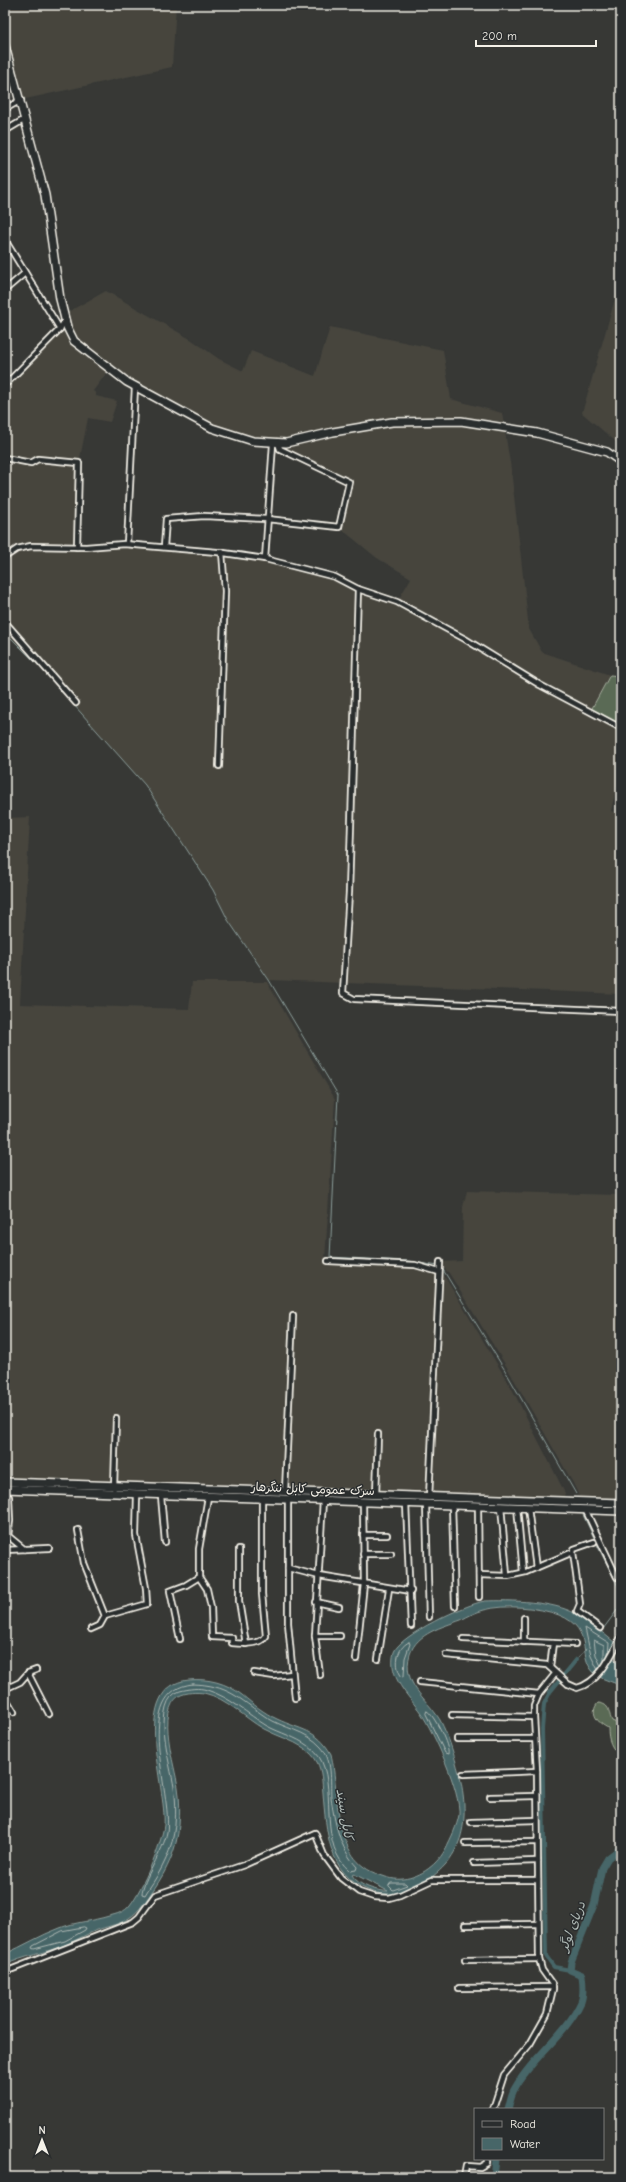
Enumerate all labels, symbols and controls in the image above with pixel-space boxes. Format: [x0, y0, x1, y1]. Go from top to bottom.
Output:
scale bar [476, 22, 596, 48]
text: 200 m [482, 29, 517, 43]
street label: سرک عمومی کابل ننگرهار [250, 1480, 375, 1499]
water label: کابل سيند [333, 1788, 357, 1843]
water label: دریای لوگر [555, 1898, 590, 1955]
legend [474, 2108, 604, 2160]
text: Road [510, 2117, 536, 2131]
north arrow [22, 2120, 62, 2160]
text: N [38, 2124, 46, 2137]
text: Water [510, 2137, 540, 2151]

